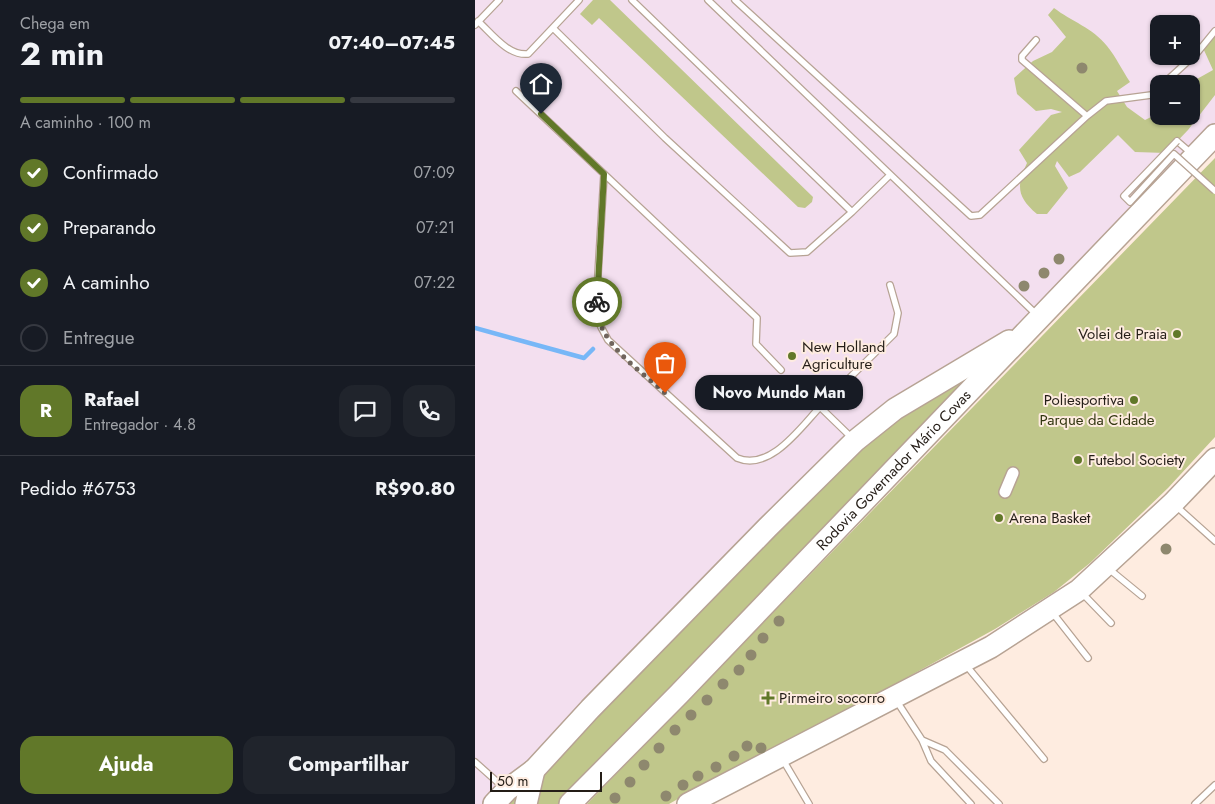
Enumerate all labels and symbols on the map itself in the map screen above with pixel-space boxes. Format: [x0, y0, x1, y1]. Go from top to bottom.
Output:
pin [520, 63, 562, 114]
courier [572, 277, 622, 327]
place label: Volei de Praia [1078, 323, 1167, 345]
marker: Volei de Praia [1171, 328, 1183, 340]
place label: New Holland Agriculture [802, 336, 885, 375]
pin [644, 342, 686, 393]
marker: New Holland Agriculture [786, 350, 798, 362]
callout: Novo Mundo Man [695, 376, 863, 410]
street label: Rodovia Governador Mário Covas [811, 385, 976, 555]
place label: Poliesportiva [1044, 389, 1124, 411]
marker: Poliesportiva [1128, 394, 1140, 406]
park label: Parque da Cidade [1039, 409, 1155, 431]
place label: Futebol Society [1088, 449, 1185, 471]
marker: Futebol Society [1072, 454, 1084, 466]
place label: Arena Basket [1009, 507, 1091, 529]
marker: Arena Basket [993, 512, 1005, 524]
place label: Pirmeiro socorro [779, 687, 885, 709]
marker: Pirmeiro socorro [761, 691, 775, 705]
scale bar [490, 769, 603, 792]

